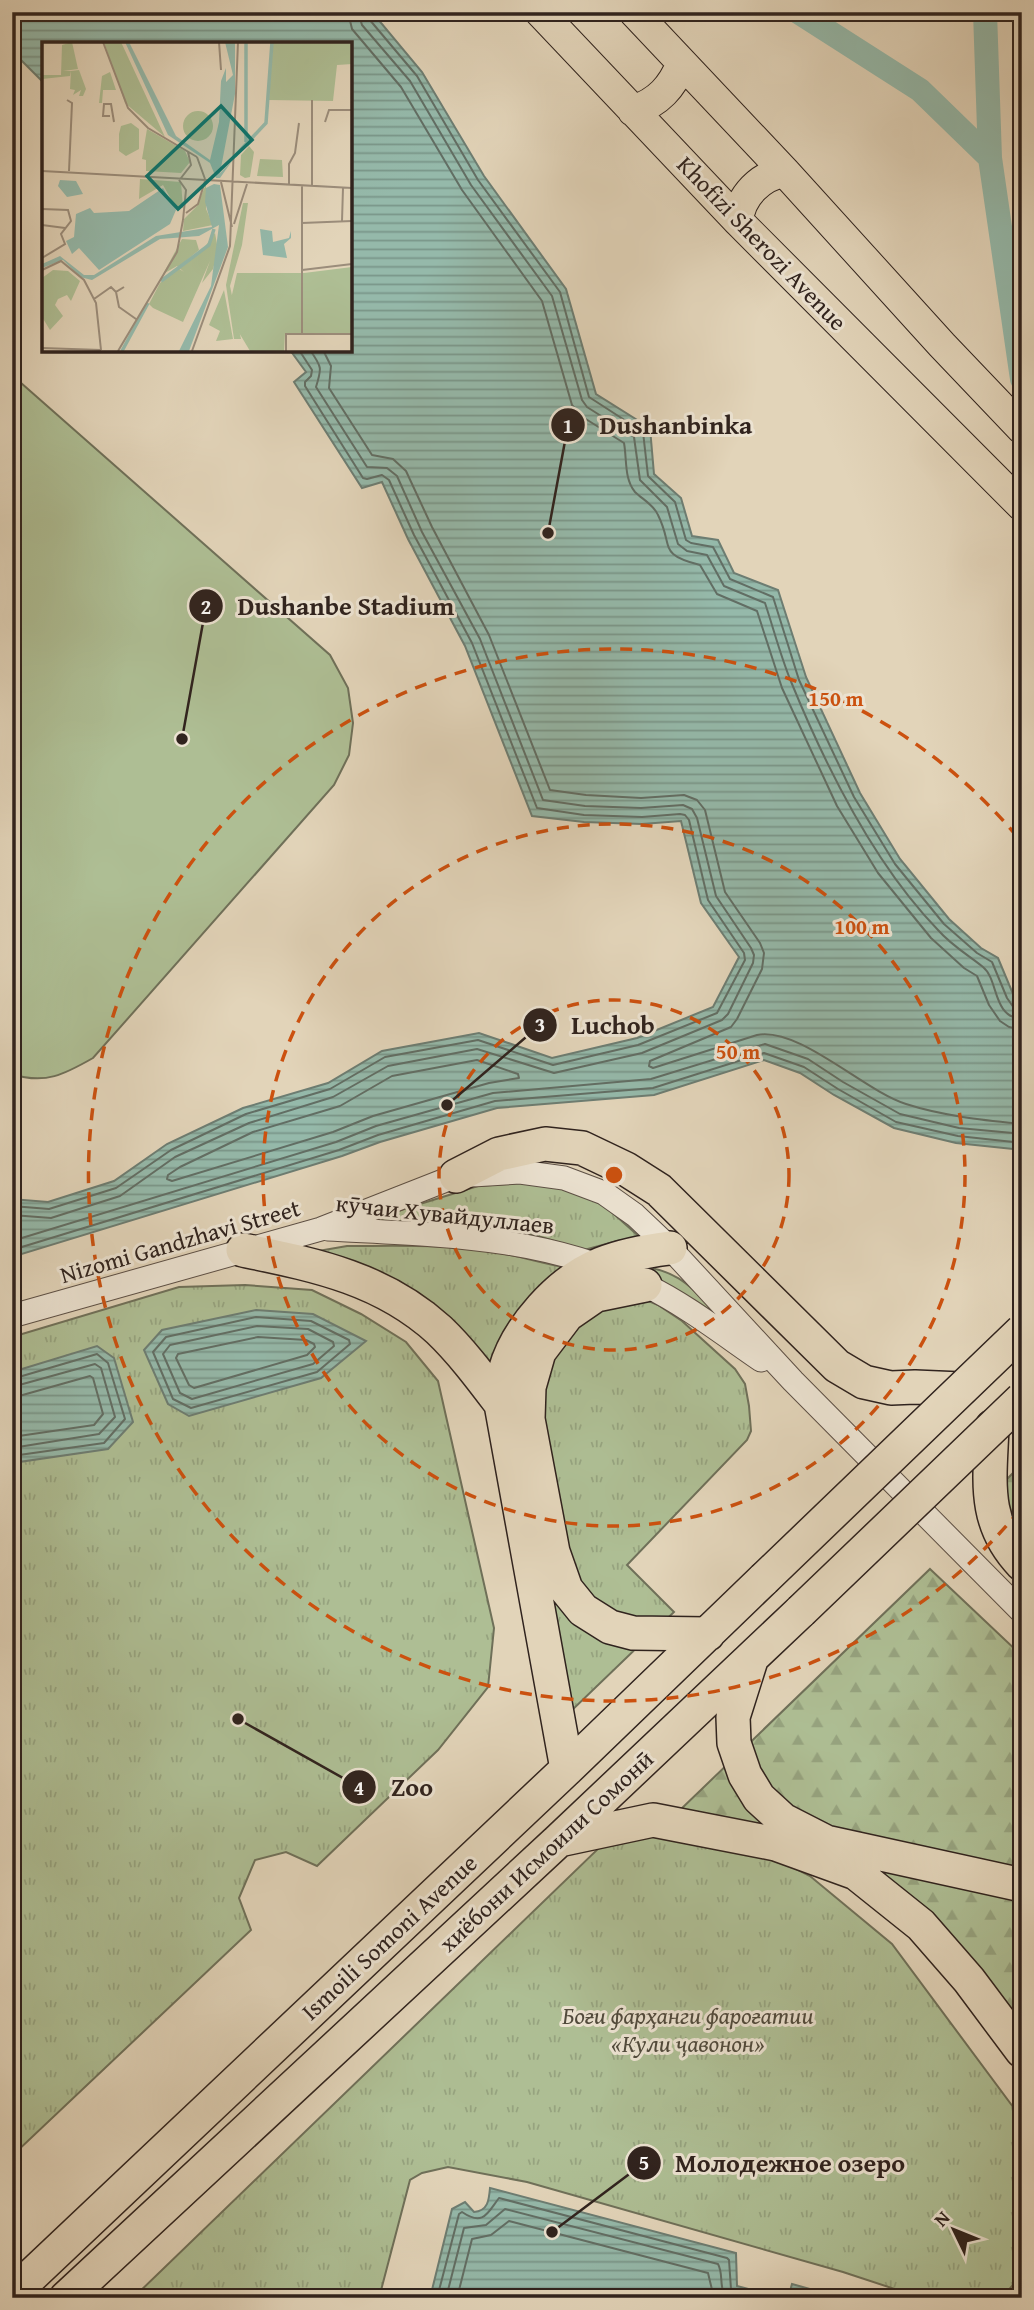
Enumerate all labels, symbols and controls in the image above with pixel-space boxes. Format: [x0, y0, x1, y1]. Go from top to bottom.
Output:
inset map [42, 42, 352, 352]
street label: Khofizi Sherozi Avenue [669, 148, 855, 338]
callout: Dushanbinka [551, 402, 767, 449]
text: Dushanbinka [600, 405, 753, 444]
text: 1 [563, 410, 573, 441]
callout: Dushanbe Stadium [188, 583, 468, 630]
text: Dushanbe Stadium [238, 586, 455, 625]
text: 2 [201, 591, 211, 622]
text: 150 m [808, 683, 864, 714]
text: 100 m [834, 911, 890, 942]
callout: Luchob [522, 1001, 669, 1048]
text: Luchob [571, 1005, 655, 1044]
text: 3 [535, 1009, 545, 1040]
text: 50 m [716, 1036, 760, 1067]
centre of rings [602, 1163, 626, 1187]
street label: кӯчаи Хувайдуллаев [334, 1185, 556, 1243]
street label: Nizomi Gandzhavi Street [56, 1190, 305, 1292]
street label: хиёбони Исмоили Сомонӣ [431, 1742, 661, 1960]
callout: Zoo [342, 1764, 447, 1811]
text: Zoo [391, 1767, 433, 1806]
text: 4 [354, 1772, 365, 1803]
street label: Ismoili Somoni Avenue [293, 1846, 485, 2028]
park label: Боғи фарҳанги фароғатии «Кули ҷавонон» [562, 1998, 814, 2061]
callout: Молодежное озеро [626, 2139, 919, 2186]
text: Молодежное озеро [675, 2143, 905, 2182]
text: 5 [639, 2147, 649, 2178]
north arrow [918, 2194, 988, 2264]
text: N [927, 2204, 956, 2233]

